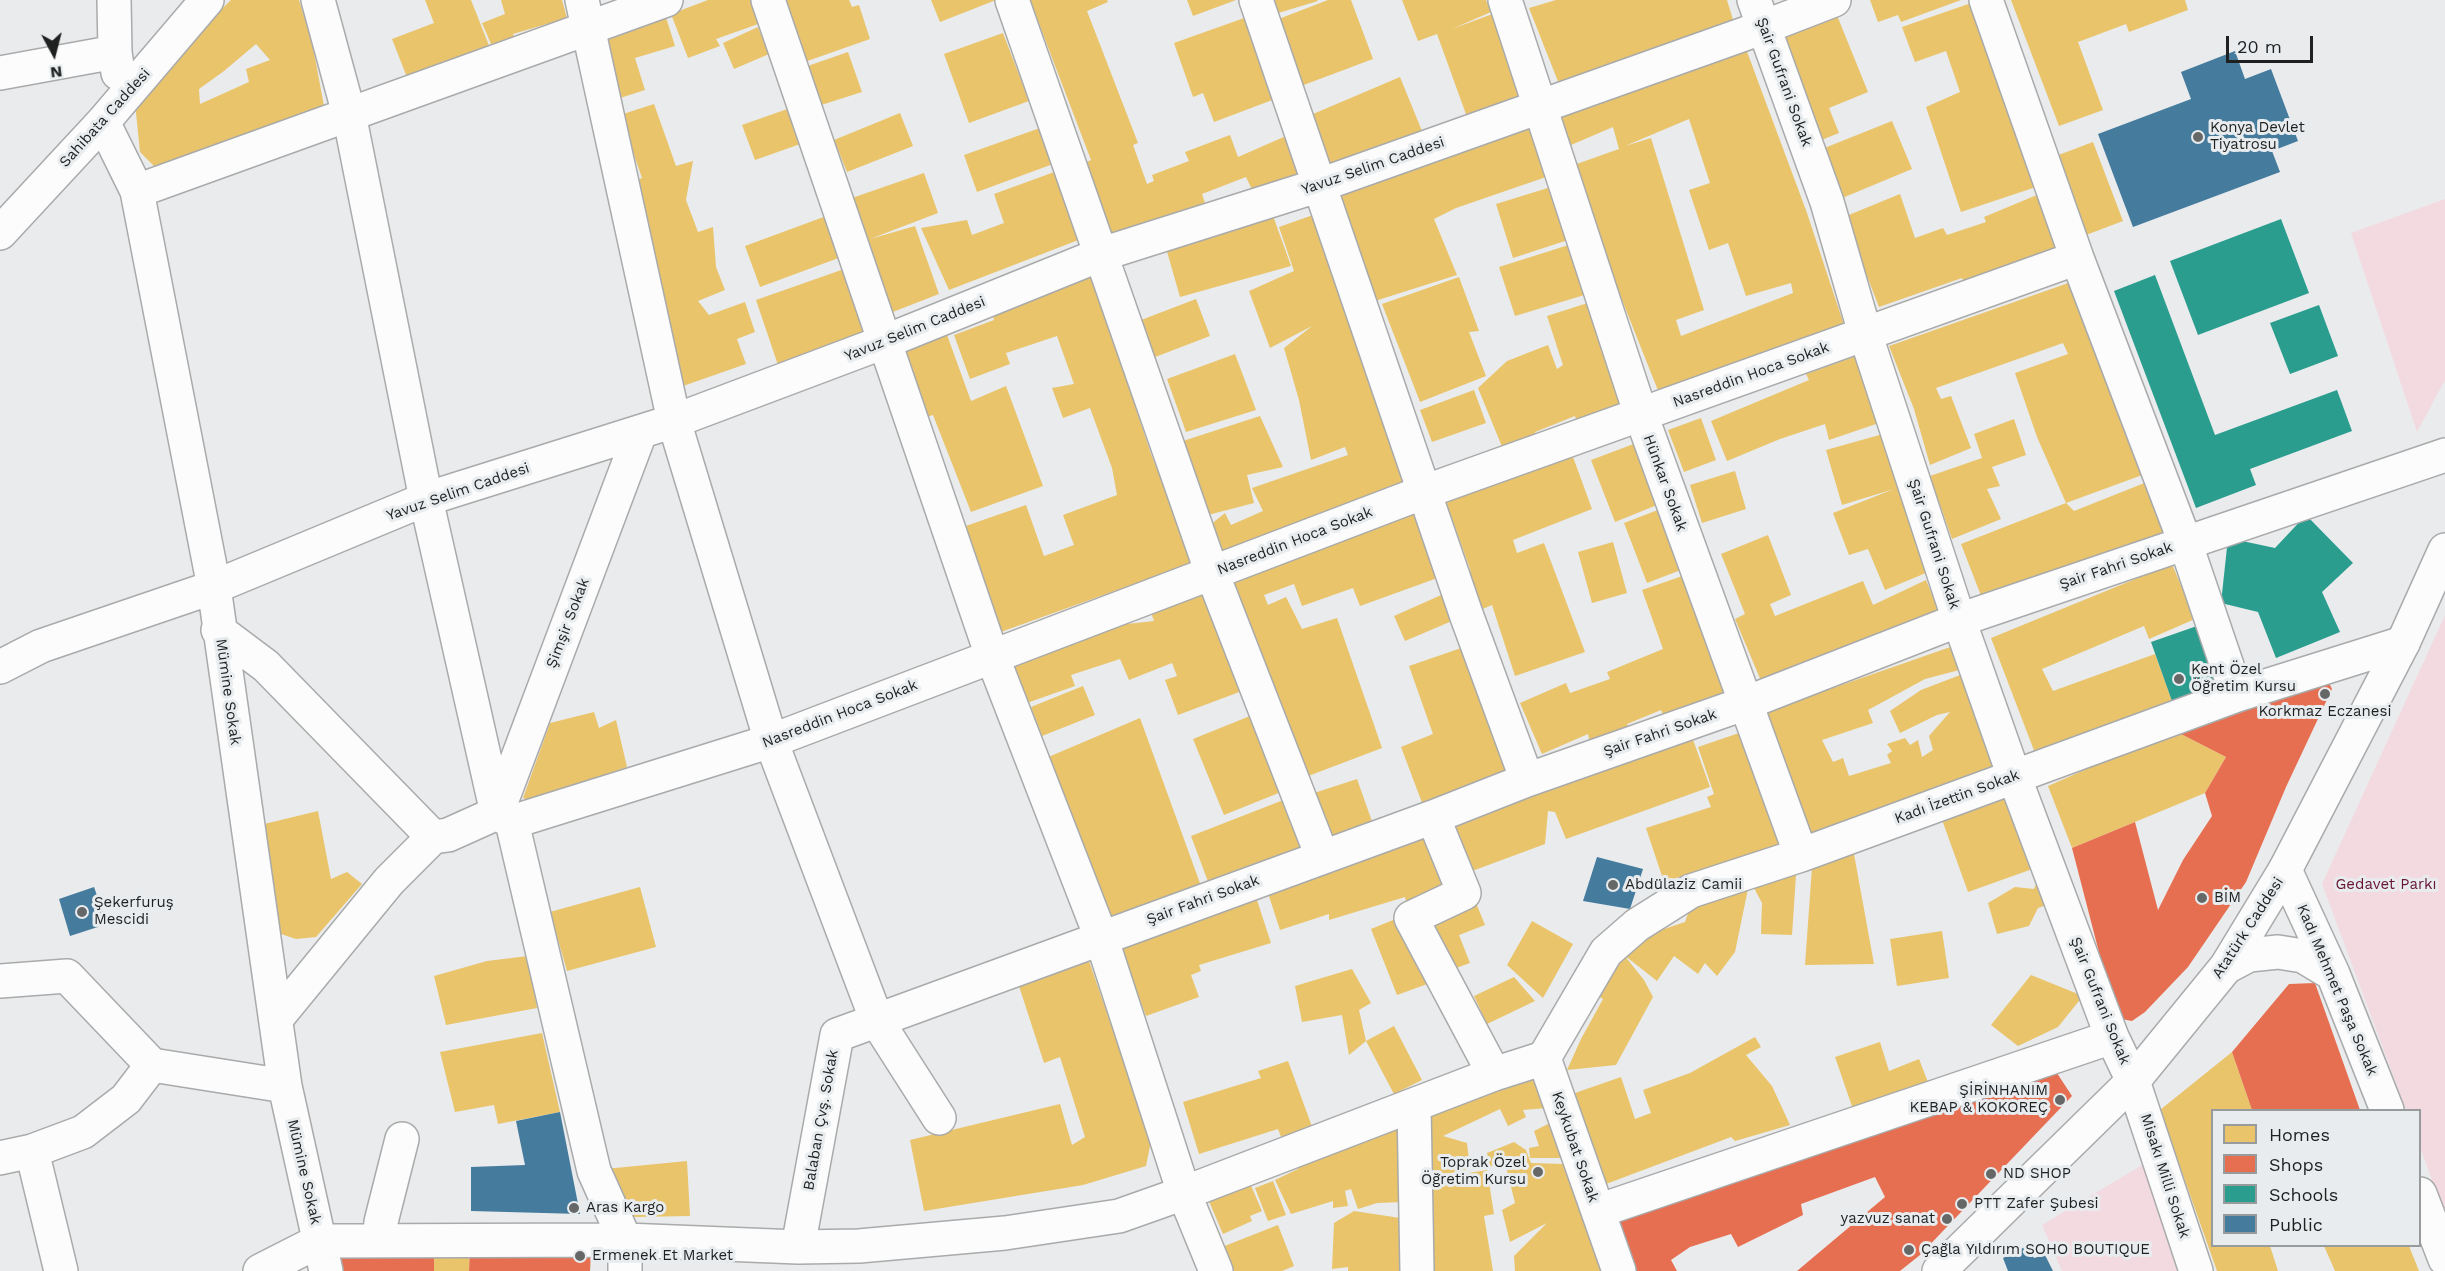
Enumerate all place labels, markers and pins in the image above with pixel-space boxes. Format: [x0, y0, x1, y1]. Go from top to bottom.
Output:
place label: Konya Devlet Tiyatrosu [2210, 119, 2305, 154]
marker: Konya Devlet Tiyatrosu [2191, 130, 2205, 144]
place label: Kent Özel Öğretim Kursu [2191, 661, 2296, 696]
marker: Kent Özel Öğretim Kursu [2172, 672, 2186, 686]
marker: Korkmaz Eczanesi [2318, 687, 2332, 701]
place label: Korkmaz Eczanesi [2259, 703, 2391, 721]
place label: Abdülaziz Camii [1625, 876, 1742, 894]
marker: Abdülaziz Camii [1606, 878, 1620, 892]
place label: BİM [2214, 889, 2241, 907]
marker: BİM [2195, 891, 2209, 905]
place label: Şekerfuruş Mescidi [94, 894, 174, 929]
marker: Şekerfuruş Mescidi [75, 905, 89, 919]
place label: ŞİRİNHANIM KEBAP & KOKOREÇ [1909, 1082, 2048, 1117]
marker: ŞİRİNHANIM KEBAP & KOKOREÇ [2053, 1093, 2067, 1107]
place label: Toprak Özel Öğretim Kursu [1421, 1154, 1526, 1189]
marker: Toprak Özel Öğretim Kursu [1531, 1165, 1545, 1179]
place label: ND SHOP [2003, 1165, 2071, 1183]
marker: ND SHOP [1984, 1167, 1998, 1181]
place label: PTT Zafer Şubesi [1974, 1195, 2099, 1213]
marker: PTT Zafer Şubesi [1955, 1197, 1969, 1211]
place label: Aras Kargo [586, 1199, 664, 1217]
marker: Aras Kargo [567, 1201, 581, 1215]
place label: yazvuz sanat [1841, 1210, 1935, 1228]
marker: yazvuz sanat [1940, 1212, 1954, 1226]
place label: Çağla Yıldırım SOHO BOUTIQUE [1921, 1241, 2150, 1259]
marker: Çağla Yıldırım SOHO BOUTIQUE [1902, 1243, 1916, 1257]
place label: Ermenek Et Market [592, 1247, 733, 1265]
marker: Ermenek Et Market [573, 1249, 587, 1263]

